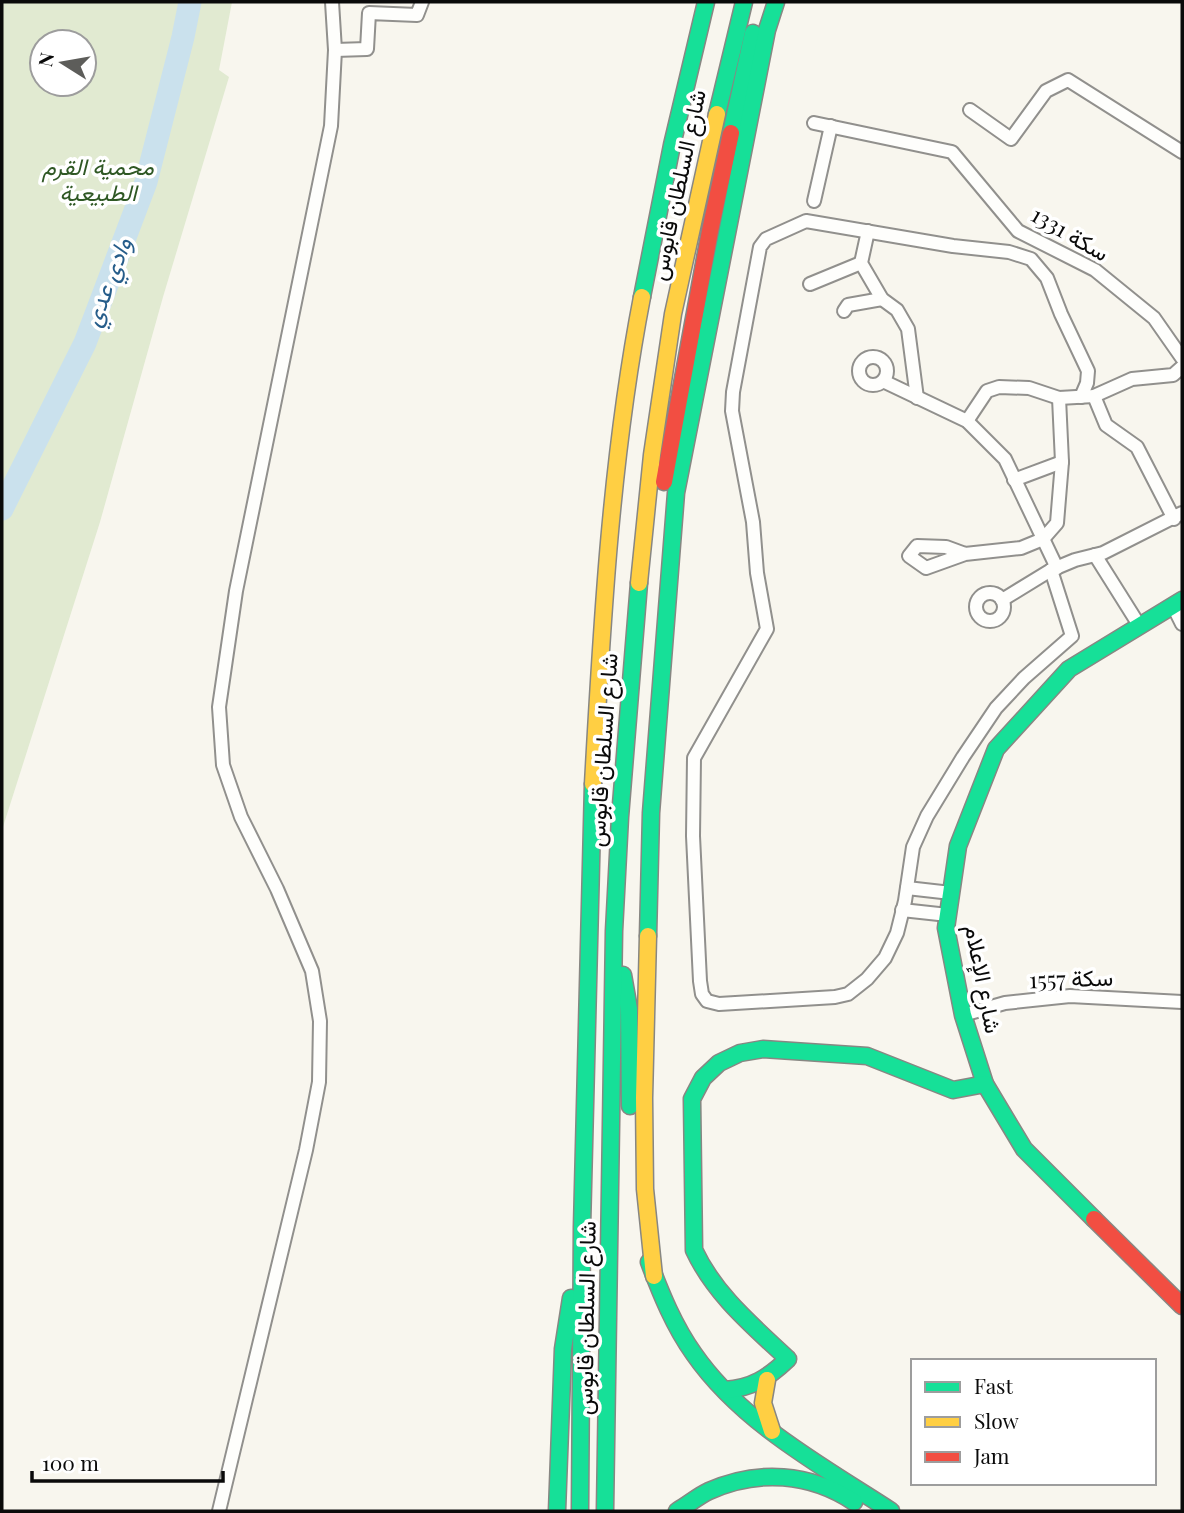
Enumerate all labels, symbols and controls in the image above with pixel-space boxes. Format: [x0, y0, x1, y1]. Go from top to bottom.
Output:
north arrow [28, 28, 98, 98]
text: N [31, 50, 59, 69]
street label: شارع السلطان قابوس [641, 86, 714, 283]
park label: محمية القرم الطبيعية [41, 150, 154, 207]
street label: سكة 1331 [1026, 198, 1115, 267]
water label: وادي عدي [75, 232, 143, 332]
street label: شارع السلطان قابوس [579, 652, 626, 848]
street label: شارع الإعلام [957, 922, 1010, 1036]
street label: سكة 1557 [1028, 961, 1114, 994]
street label: شارع السلطان قابوس [567, 1221, 604, 1415]
legend [911, 1359, 1156, 1485]
text: Fast [974, 1371, 1013, 1399]
text: Slow [974, 1406, 1019, 1434]
scale bar [32, 1440, 222, 1484]
text: Jam [973, 1441, 1010, 1469]
text: 100 m [42, 1448, 99, 1476]

